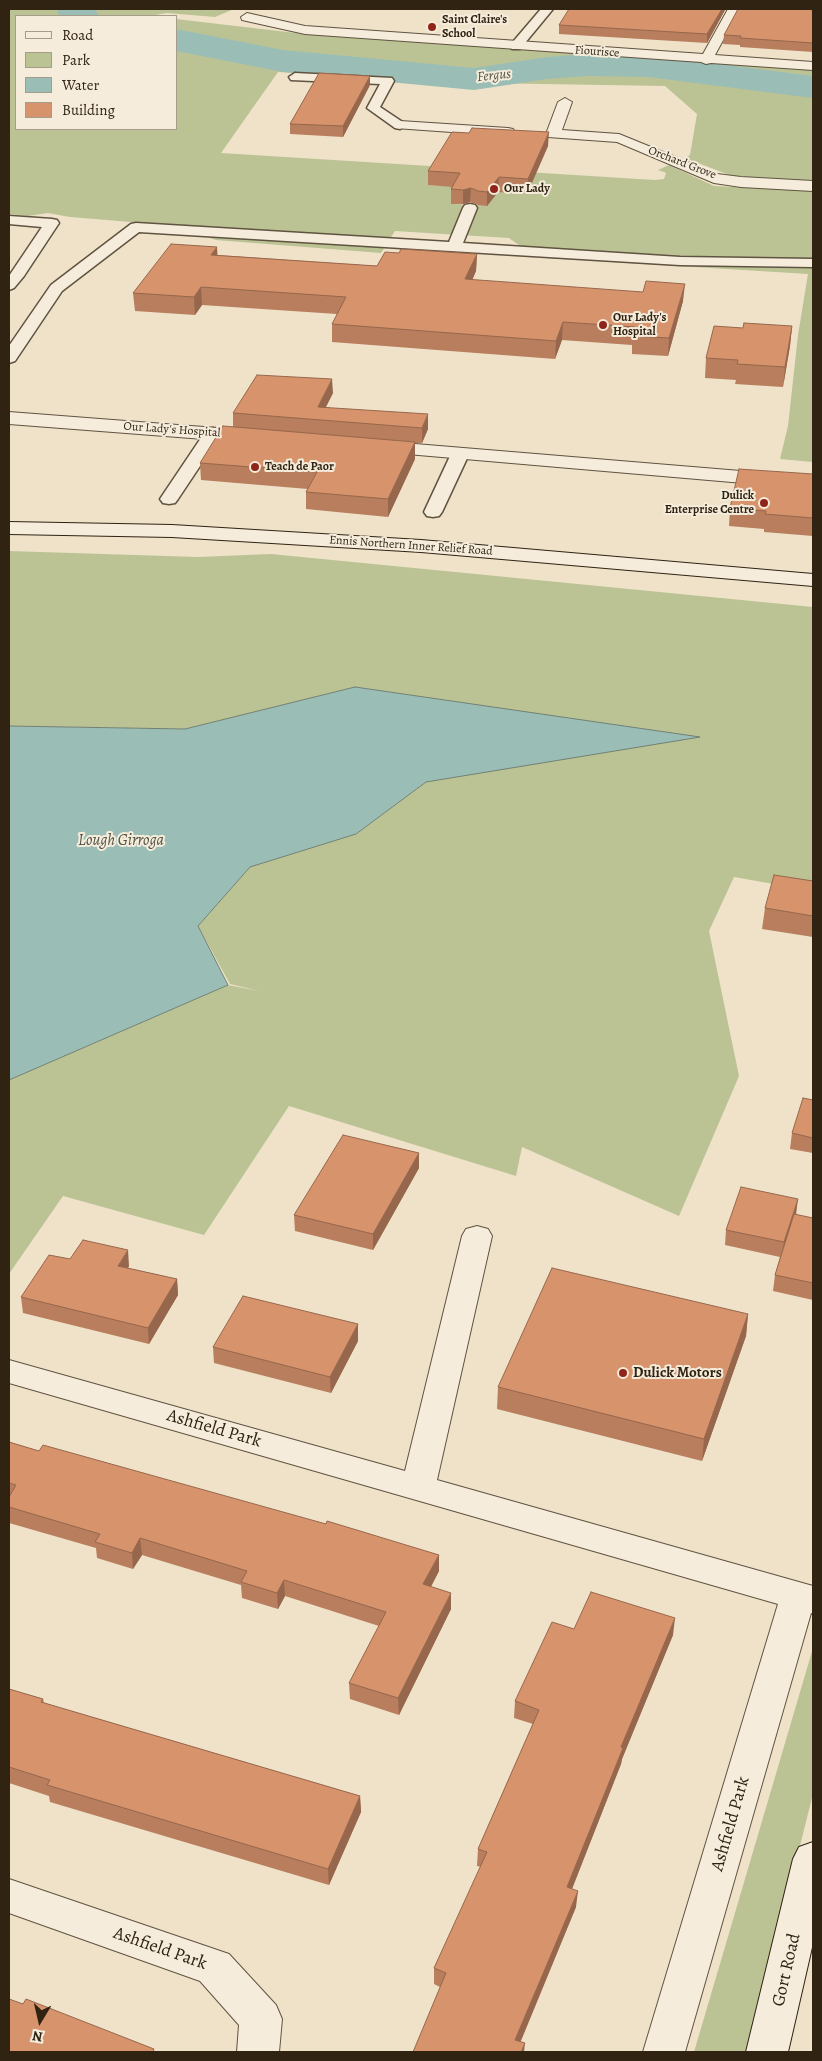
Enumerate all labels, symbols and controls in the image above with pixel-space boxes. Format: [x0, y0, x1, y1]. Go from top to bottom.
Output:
place label: Saint Claire's School [442, 13, 507, 41]
legend [15, 15, 178, 130]
marker: Saint Claire's School [426, 21, 438, 33]
text: Road [62, 25, 93, 45]
street label: Fiourisce [574, 43, 620, 61]
text: Park [62, 50, 90, 70]
water label: Fergus [476, 66, 512, 86]
text: Water [62, 75, 99, 95]
text: Building [62, 100, 115, 120]
street label: Orchard Grove [646, 143, 718, 183]
place label: Our Lady [504, 182, 550, 196]
marker: Our Lady [488, 183, 500, 195]
place label: Our Lady's Hospital [613, 311, 666, 339]
marker: Our Lady's Hospital [597, 319, 609, 331]
street label: Our Lady's Hospital [123, 419, 221, 441]
place label: Teach de Paor [265, 460, 334, 474]
marker: Teach de Paor [249, 461, 261, 473]
place label: Dulick Enterprise Centre [665, 489, 754, 517]
marker: Dulick Enterprise Centre [758, 497, 770, 509]
street label: Ennis Northern Inner Relief Road [329, 533, 493, 559]
water label: Lough Girroga [78, 831, 164, 851]
place label: Dulick Motors [633, 1364, 722, 1382]
marker: Dulick Motors [617, 1367, 629, 1379]
street label: Ashfield Park [164, 1405, 264, 1453]
street label: Ashfield Park [707, 1774, 755, 1874]
street label: Ashfield Park [110, 1923, 210, 1975]
street label: Gort Road [768, 1931, 806, 2009]
north arrow [15, 1996, 65, 2046]
text: N [31, 2026, 44, 2046]

